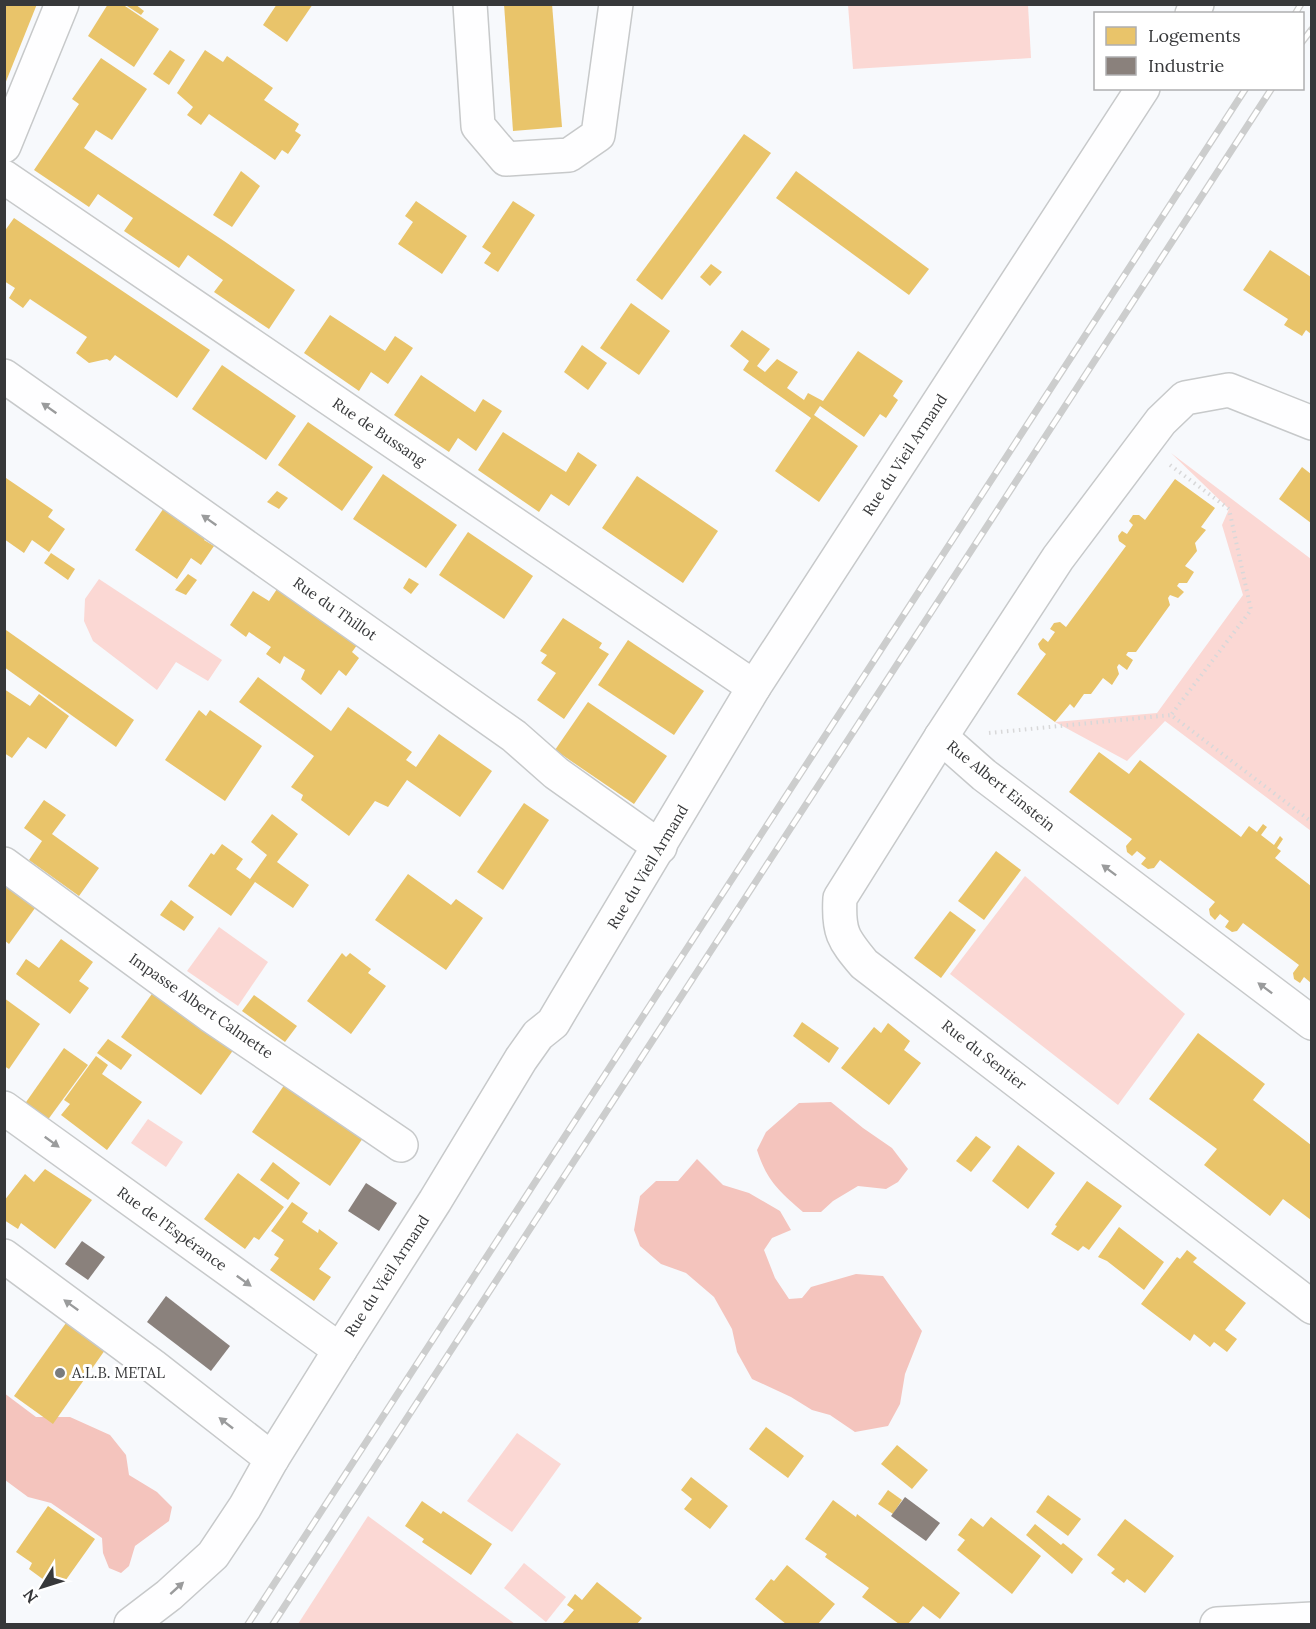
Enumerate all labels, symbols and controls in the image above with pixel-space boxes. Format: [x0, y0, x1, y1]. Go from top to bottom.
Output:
legend [1094, 12, 1304, 90]
text: Logements [1148, 24, 1240, 47]
text: Industrie [1148, 54, 1224, 77]
street label: Rue du Vieil Armand [858, 390, 951, 519]
street label: Rue de Bussang [329, 393, 430, 470]
one-way arrow [42, 402, 58, 414]
one-way arrow [201, 514, 217, 526]
street label: Rue du Thillot [290, 573, 381, 645]
street label: Rue Albert Einstein [943, 736, 1059, 835]
street label: Rue du Vieil Armand [603, 801, 692, 932]
one-way arrow [1102, 865, 1117, 877]
street label: Impasse Albert Calmette [126, 949, 277, 1062]
one-way arrow [1257, 982, 1273, 994]
street label: Rue du Sentier [938, 1016, 1031, 1094]
one-way arrow [44, 1136, 60, 1148]
street label: Rue de l'Espérance [114, 1182, 231, 1275]
street label: Rue du Vieil Armand [340, 1211, 433, 1340]
one-way arrow [236, 1275, 252, 1287]
one-way arrow [63, 1299, 79, 1311]
place label: A.L.B. METAL [71, 1363, 165, 1382]
marker: A.L.B. METAL [53, 1366, 67, 1380]
one-way arrow [218, 1416, 234, 1429]
north arrow [12, 1557, 72, 1617]
one-way arrow [169, 1582, 184, 1595]
text: N [18, 1585, 42, 1607]

